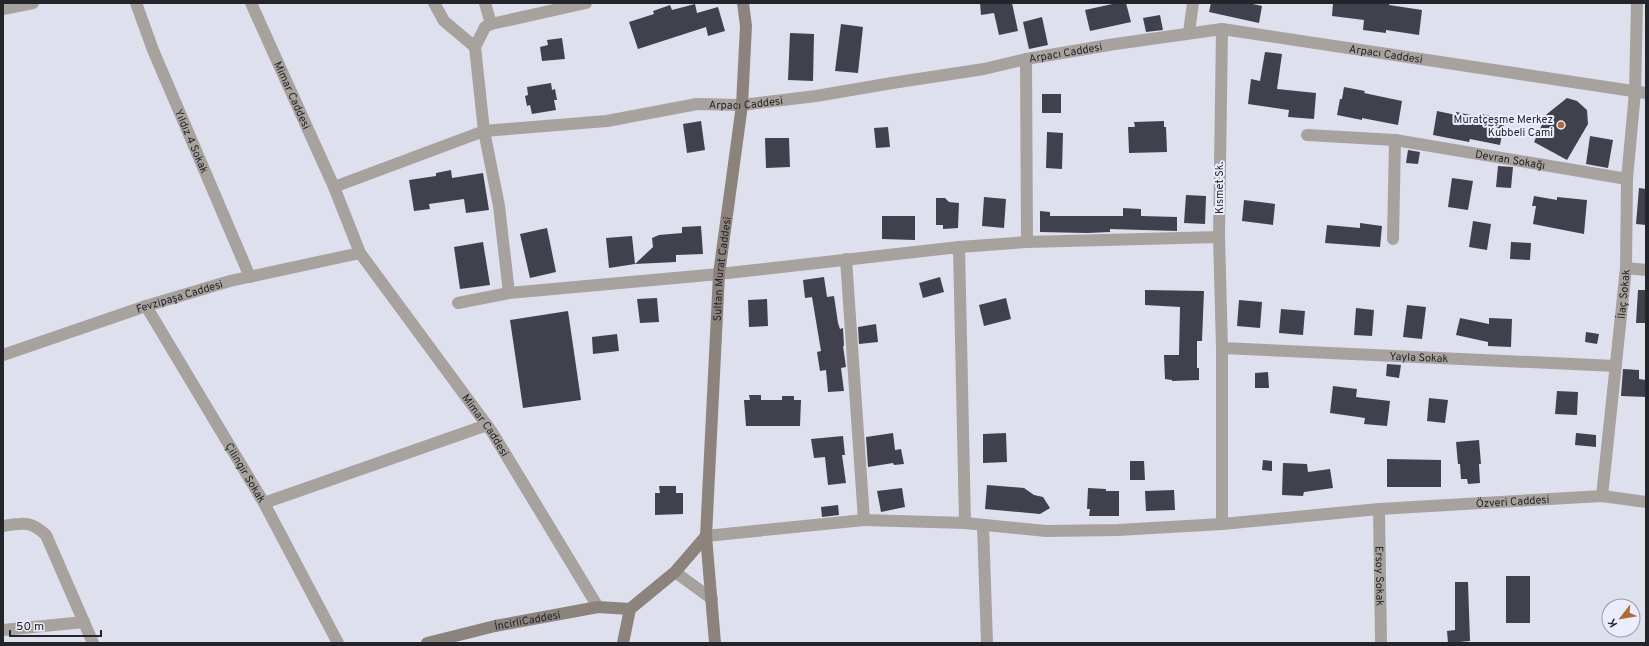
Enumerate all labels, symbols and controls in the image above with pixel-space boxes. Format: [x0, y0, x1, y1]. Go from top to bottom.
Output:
street label: Arpacı Caddesi [1028, 40, 1103, 66]
street label: Arpacı Caddesi [1348, 42, 1423, 67]
street label: Mimar Caddesi [270, 59, 313, 132]
street label: Arpacı Caddesi [709, 94, 784, 113]
street label: Yıldız 4 Sokak [171, 107, 211, 176]
place label: Muratçeşme Merkez Kubbeli Cami [1454, 113, 1553, 140]
marker: Muratçeşme Merkez Kubbeli Cami [1556, 120, 1566, 130]
street label: Devran Sokağı [1474, 148, 1546, 173]
street label: Kısmet Sk. [1213, 162, 1227, 214]
street label: Sultan Murat Caddesi [711, 216, 735, 322]
street label: İlaç Sokak [1614, 269, 1634, 320]
street label: Fevzipaşa Caddesi [135, 278, 225, 317]
street label: Yayla Sokak [1389, 350, 1449, 366]
street label: Mimar Caddesi [458, 392, 511, 460]
street label: Çilingir Sokak [221, 440, 268, 506]
street label: Özveri Caddesi [1475, 493, 1550, 511]
street label: Ersoy Sokak [1372, 546, 1386, 606]
north arrow [1601, 598, 1641, 638]
street label: İncirliCaddesi [493, 608, 562, 634]
scale bar [10, 612, 101, 638]
text: K [1605, 616, 1621, 630]
text: 50 m [16, 619, 44, 635]

